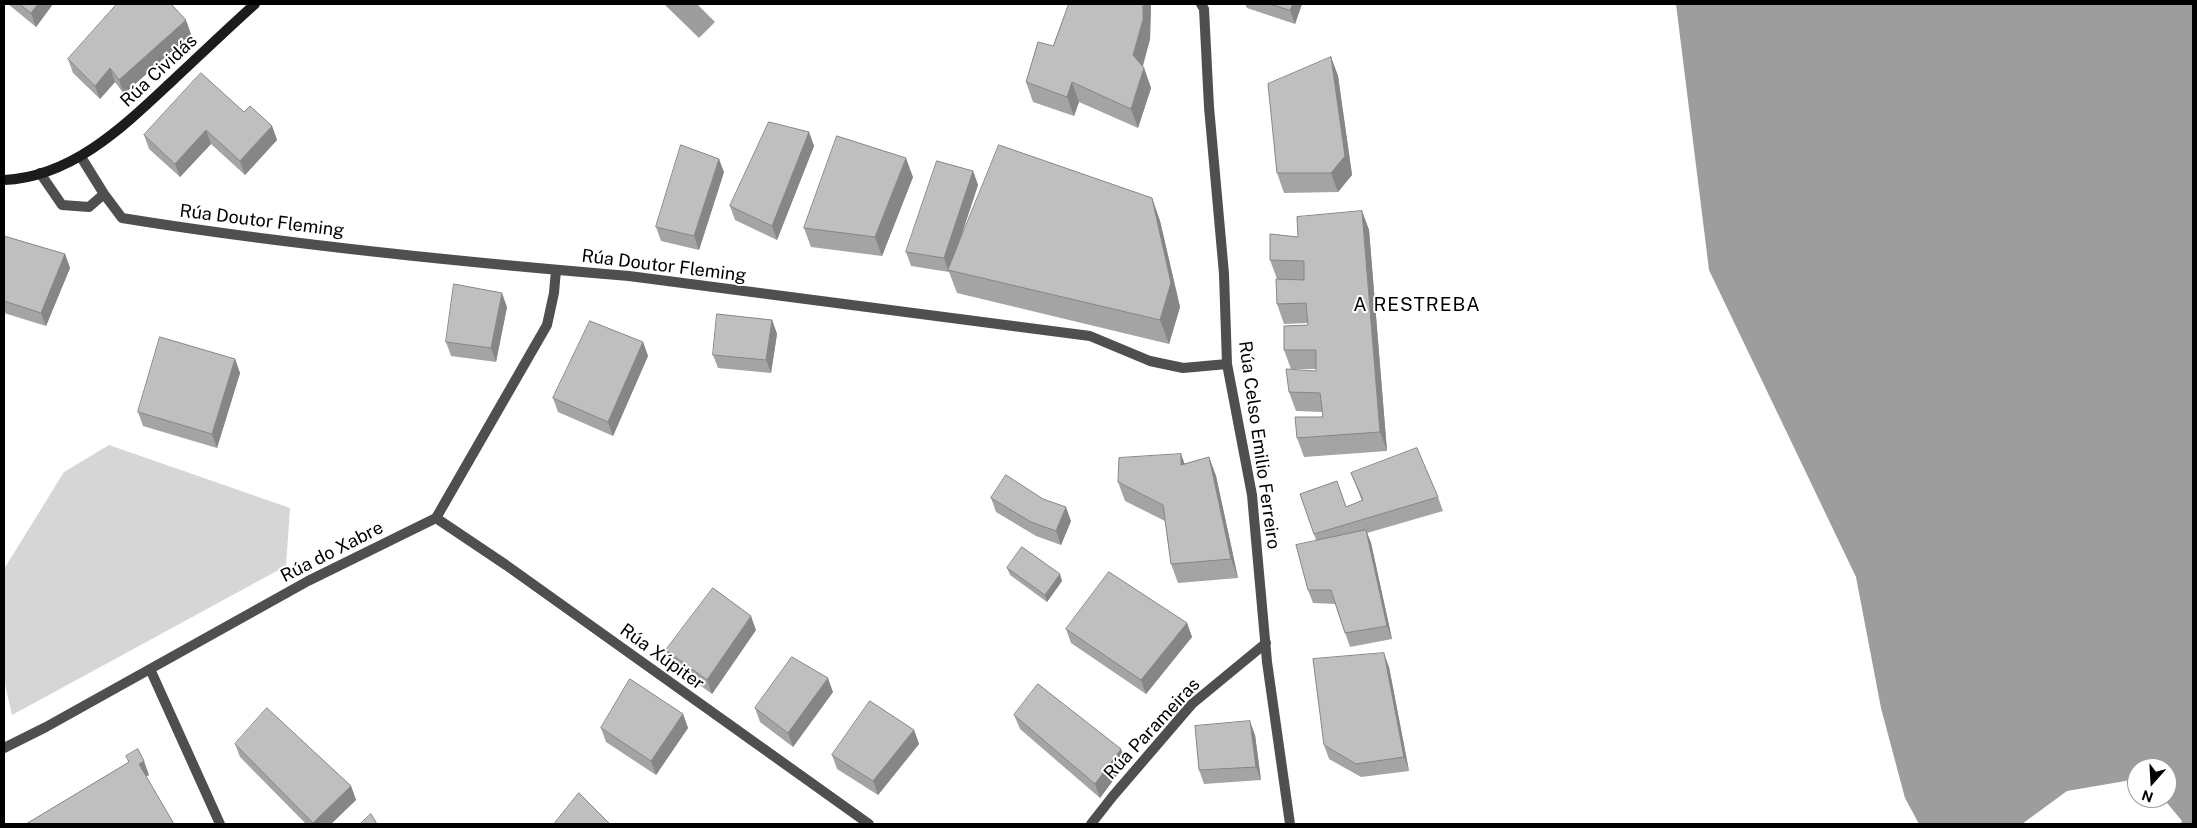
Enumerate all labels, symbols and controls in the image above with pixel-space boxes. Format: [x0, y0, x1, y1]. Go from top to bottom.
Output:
street label: Rúa Cividás [116, 30, 202, 112]
street label: Rúa Doutor Fleming [178, 200, 346, 242]
street label: Rúa Doutor Fleming [580, 245, 748, 287]
district label: A RESTREBA [1352, 294, 1482, 316]
street label: Rúa Celso Emilio Ferreiro [1234, 339, 1284, 551]
street label: Rúa do Xabre [277, 517, 387, 587]
street label: Rúa Xúpiter [616, 619, 708, 695]
street label: Rúa Parameiras [1100, 674, 1204, 784]
north arrow [2127, 758, 2177, 808]
text: N [2140, 787, 2155, 806]

